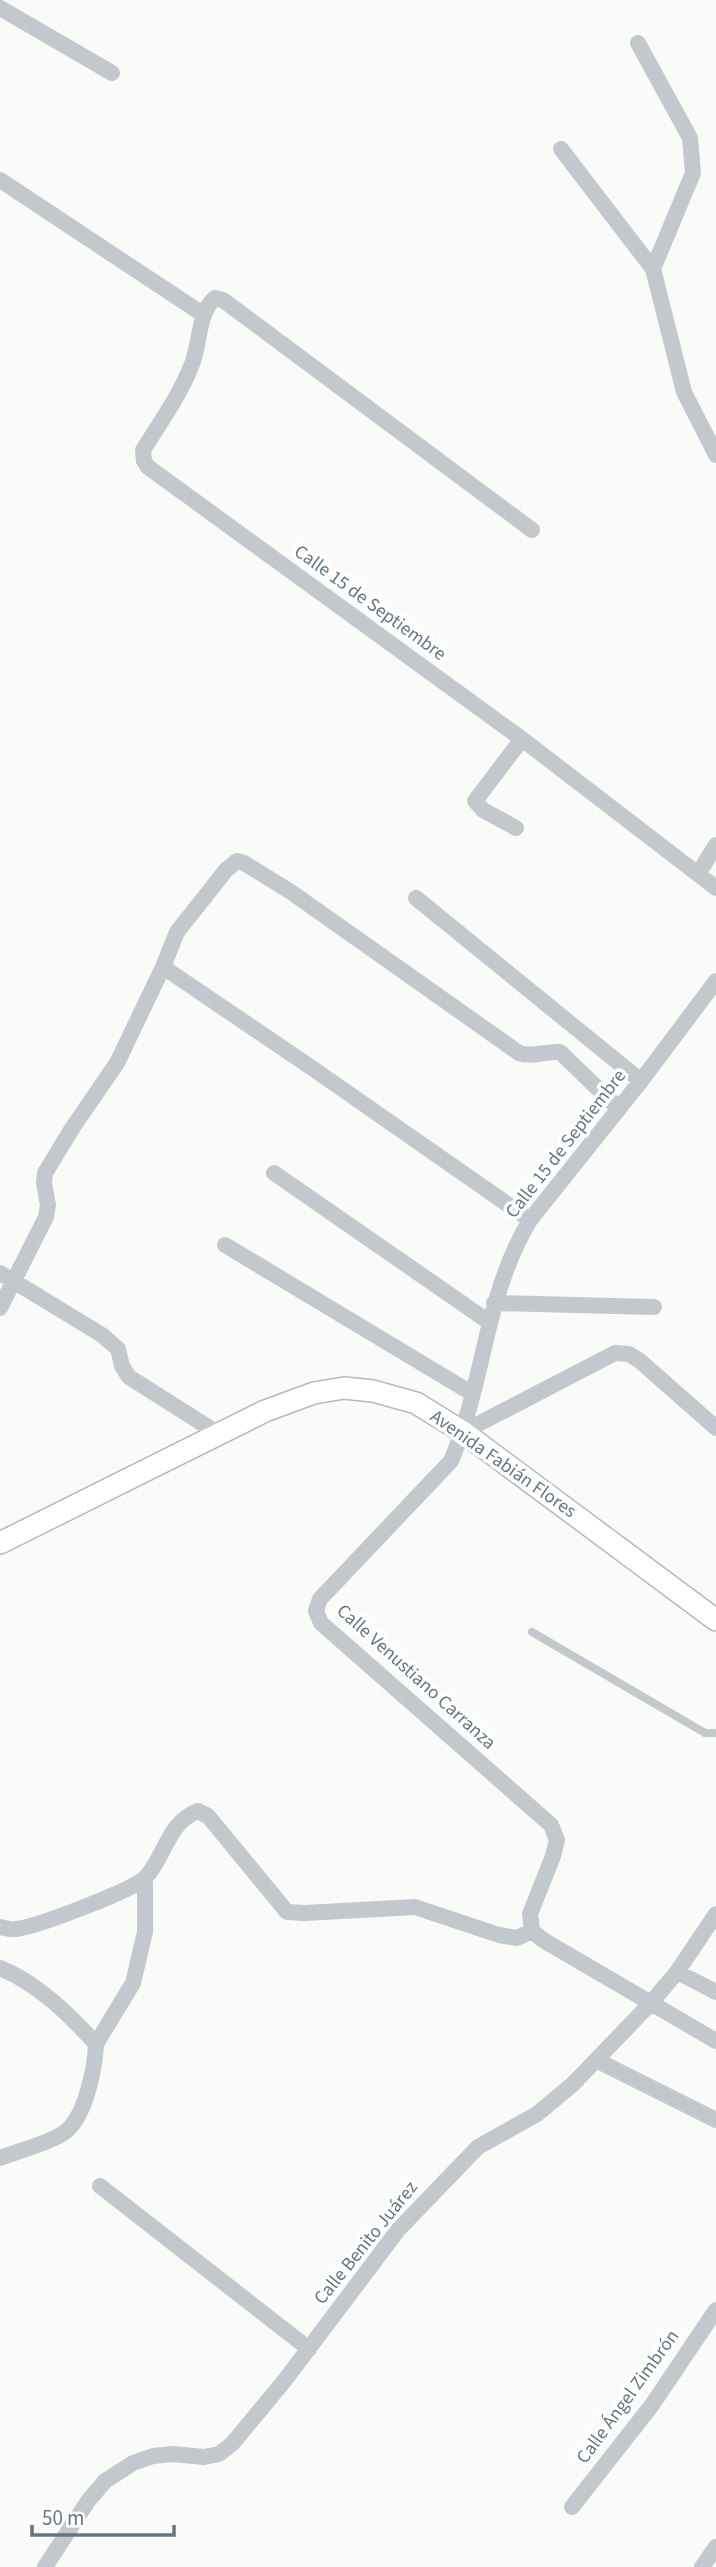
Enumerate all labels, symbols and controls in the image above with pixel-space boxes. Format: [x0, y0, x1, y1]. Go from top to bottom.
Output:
street label: Calle 15 de Septiembre [288, 539, 452, 667]
street label: Calle 15 de Septiembre [499, 1064, 633, 1224]
street label: Avenida Fabián Flores [424, 1403, 582, 1525]
street label: Calle Venustiano Carranza [330, 1598, 502, 1756]
street label: Calle Benito Juárez [308, 2175, 424, 2311]
street label: Calle Ángel Zimbrón [570, 2324, 686, 2470]
scale bar [32, 2494, 173, 2538]
text: 50 m [42, 2503, 84, 2533]

